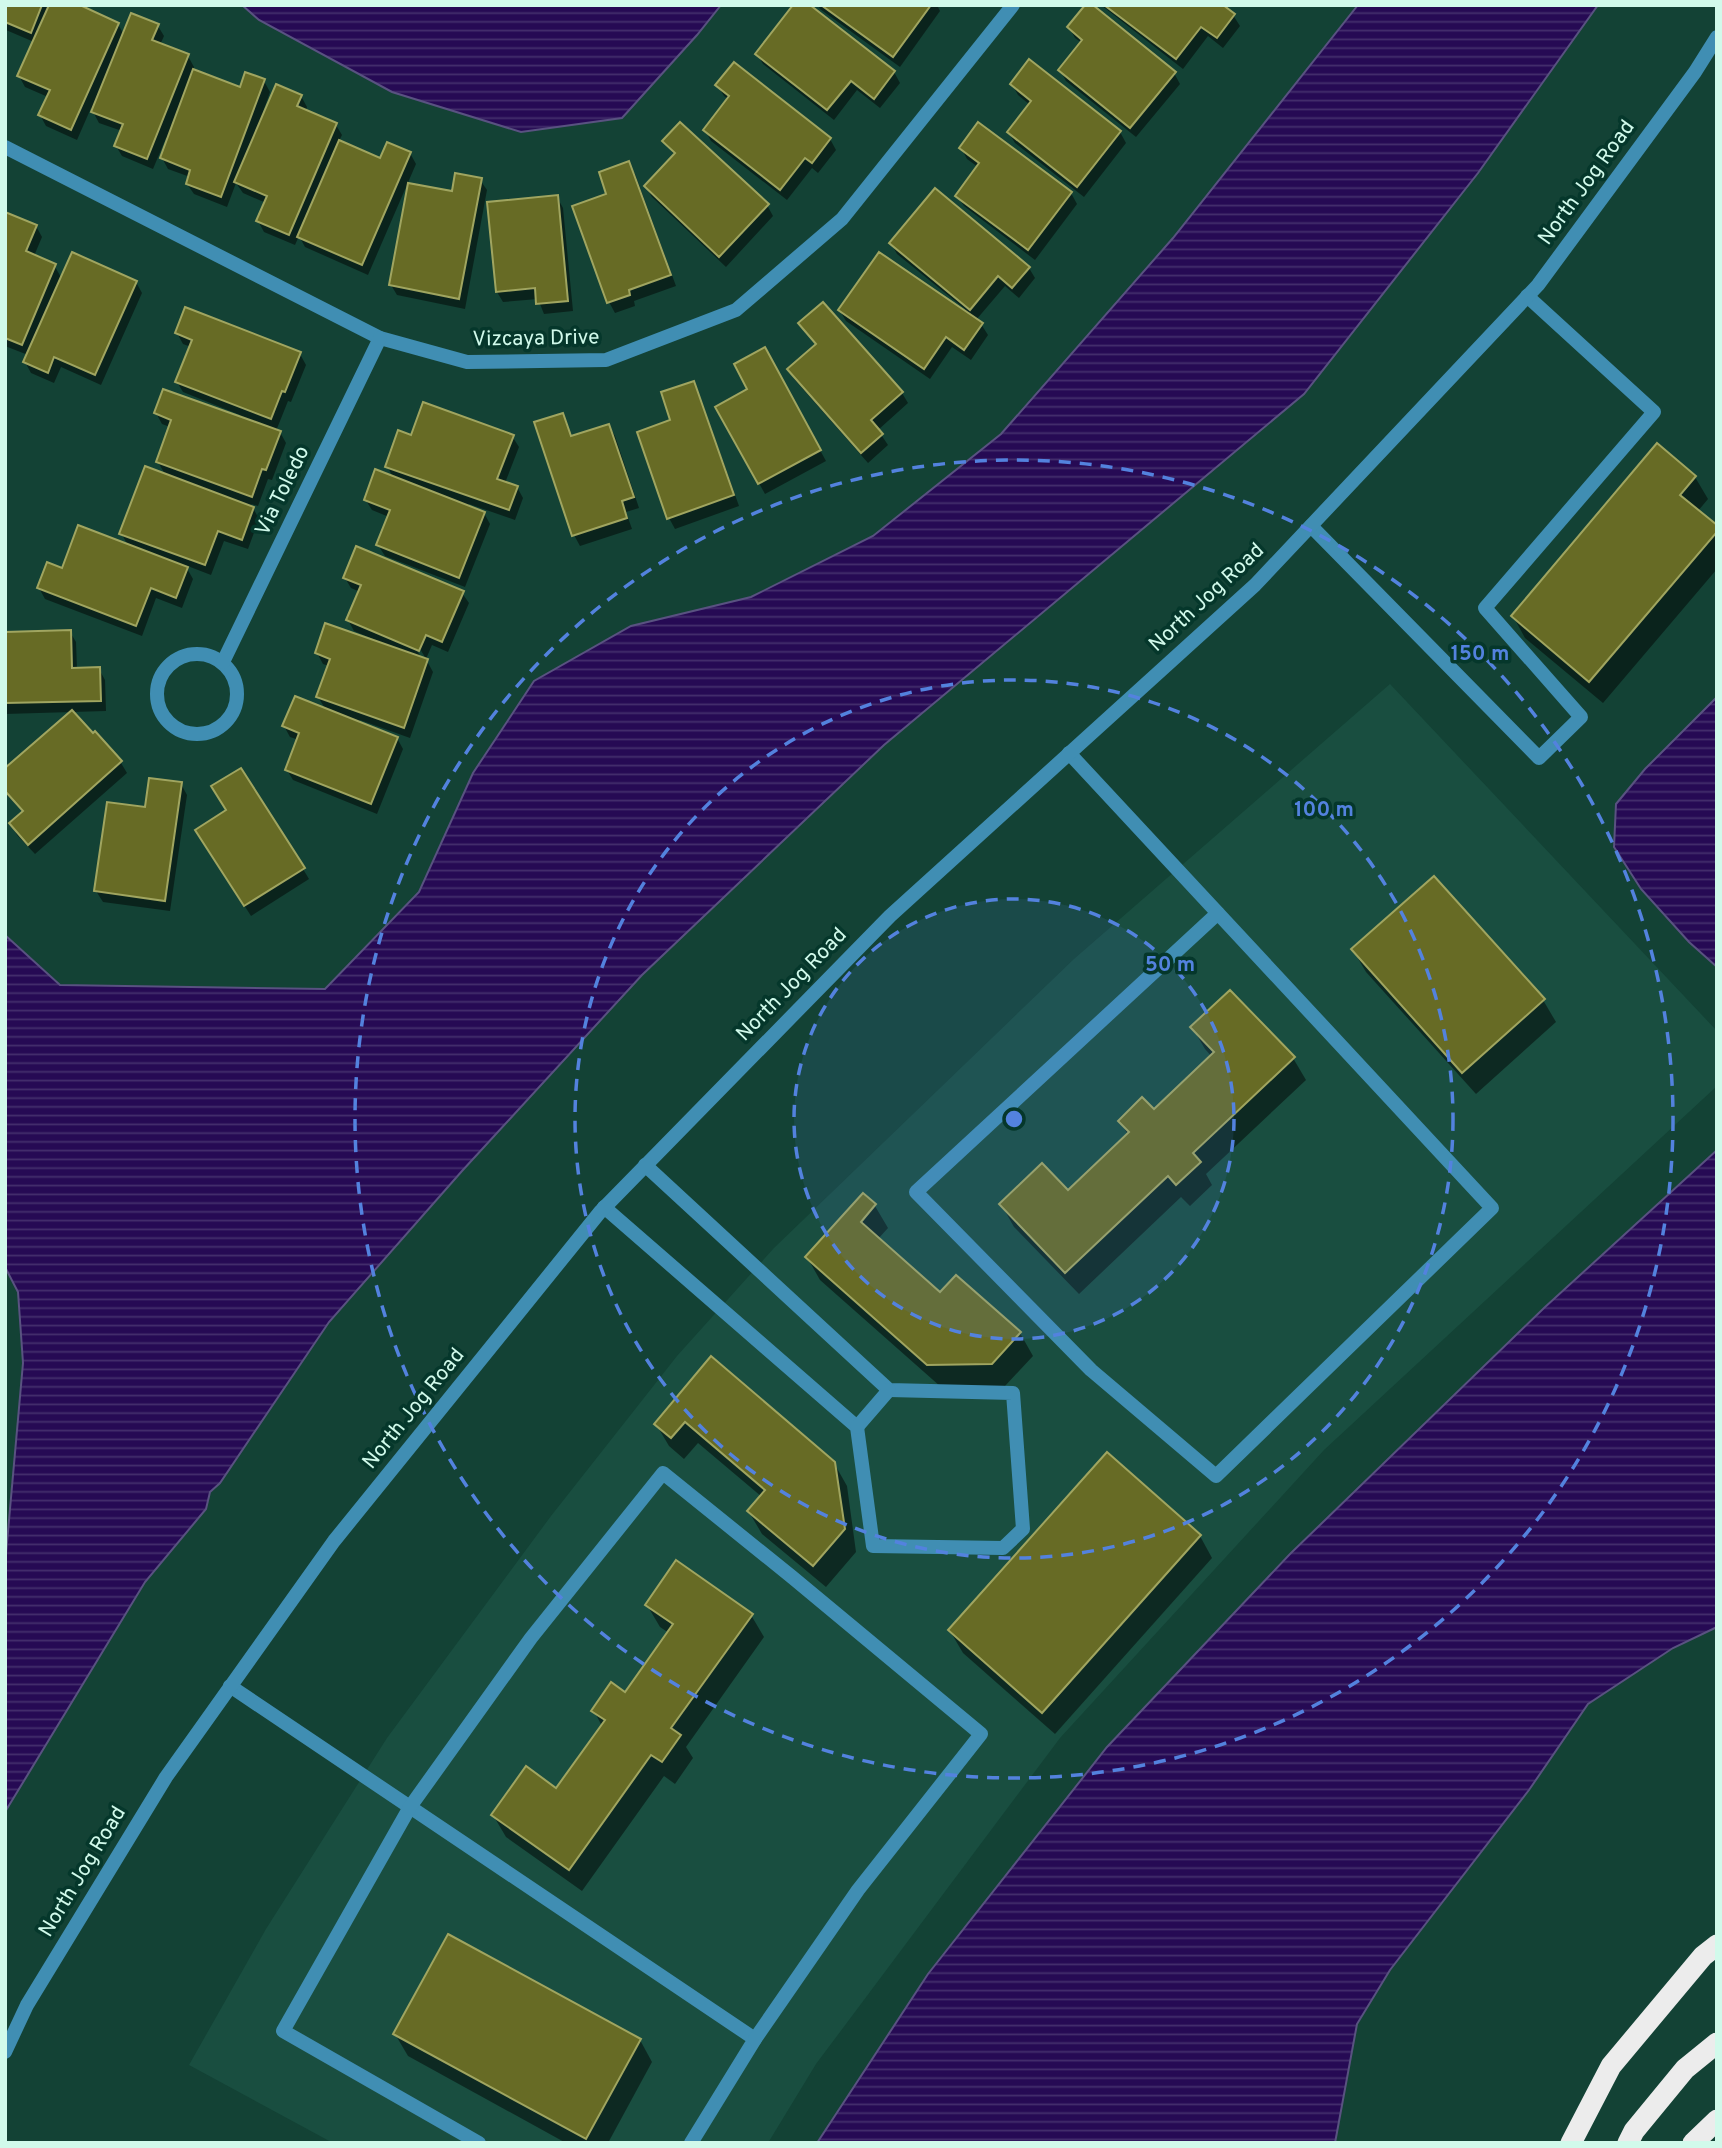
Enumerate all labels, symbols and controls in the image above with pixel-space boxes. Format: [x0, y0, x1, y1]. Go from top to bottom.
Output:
street label: North Jog Road [1533, 115, 1641, 251]
street label: Vizcaya Drive [472, 324, 600, 354]
street label: Via Toledo [250, 442, 316, 540]
street label: North Jog Road [1144, 538, 1270, 658]
text: 150 m [1451, 641, 1509, 668]
text: 100 m [1294, 797, 1354, 824]
street label: North Jog Road [731, 922, 853, 1048]
text: 50 m [1145, 952, 1195, 979]
centre of rings [1002, 1107, 1026, 1131]
street label: North Jog Road [357, 1343, 471, 1475]
street label: North Jog Road [33, 1802, 133, 1942]

